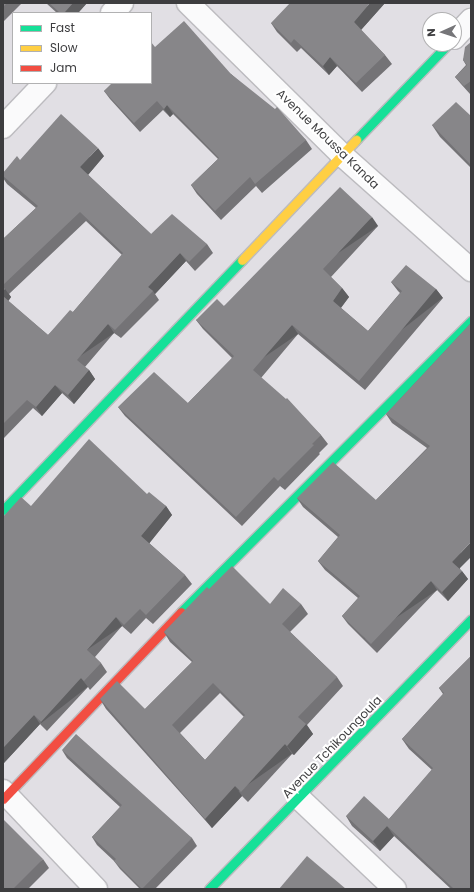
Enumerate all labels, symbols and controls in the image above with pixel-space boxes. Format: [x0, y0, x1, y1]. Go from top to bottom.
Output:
legend [12, 12, 152, 84]
north arrow [422, 12, 462, 52]
text: Fast [50, 19, 75, 36]
text: N [423, 28, 439, 37]
text: Slow [50, 39, 78, 56]
text: Jam [50, 59, 77, 76]
street label: Avenue Moussa Kanda [274, 86, 382, 192]
street label: Avenue Tchikoungoula [279, 693, 385, 801]

